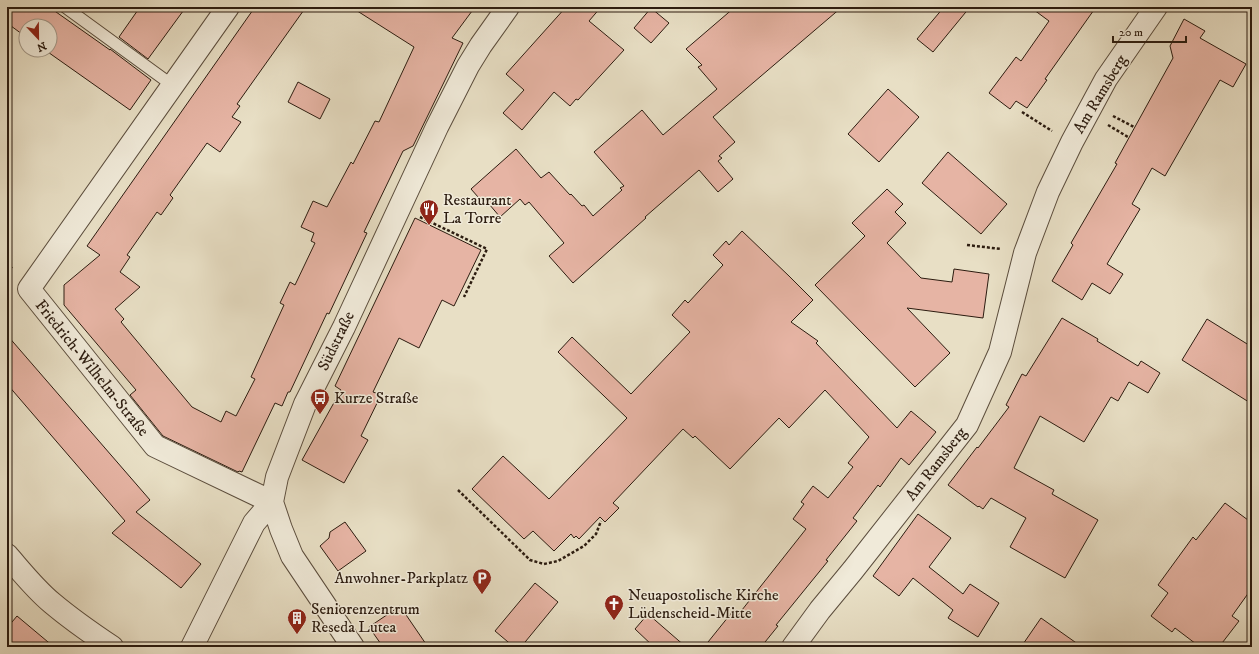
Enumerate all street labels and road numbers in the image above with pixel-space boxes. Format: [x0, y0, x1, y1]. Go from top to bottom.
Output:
street label: Am Ramsberg [1069, 51, 1131, 137]
street label: Friedrich-Wilhelm-Straße [31, 296, 153, 441]
street label: Südstraße [313, 308, 359, 374]
street label: Am Ramsberg [901, 423, 971, 505]

